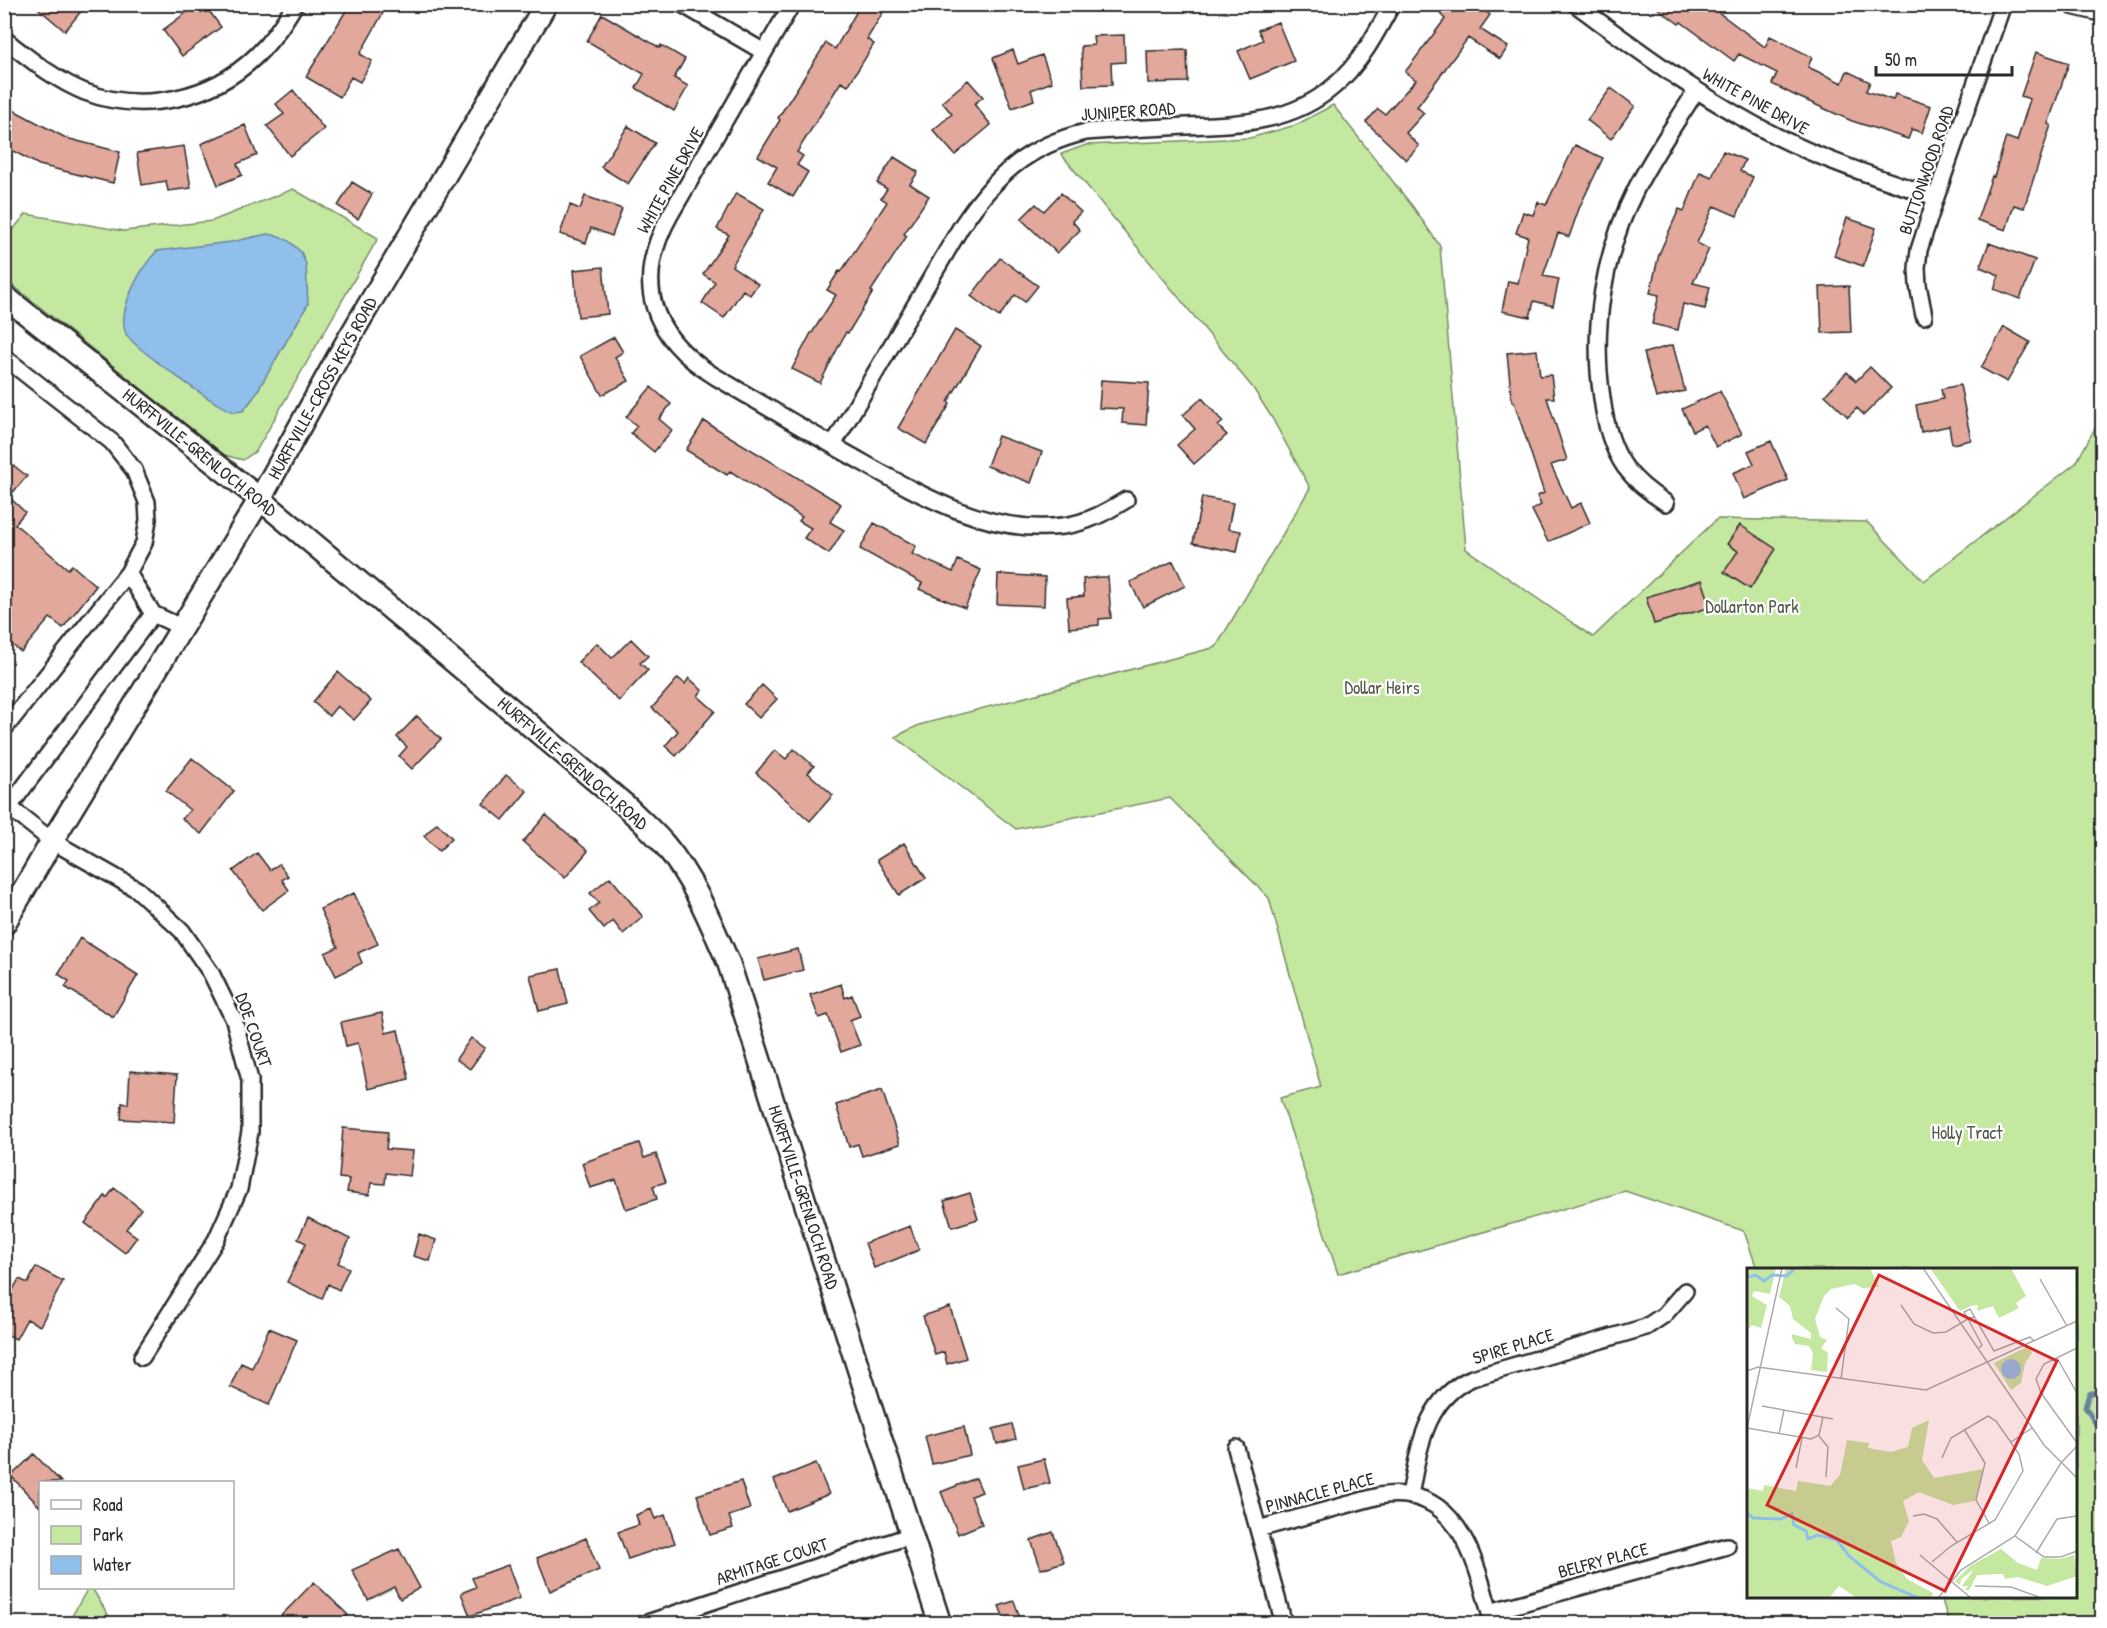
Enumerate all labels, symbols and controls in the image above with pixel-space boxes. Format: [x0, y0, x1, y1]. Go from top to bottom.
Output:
scale bar [1876, 39, 2012, 77]
text: 50 m [1885, 47, 1917, 72]
street label: WHITE PINE DRIVE [1698, 61, 1814, 141]
street label: JUNIPER ROAD [1080, 95, 1177, 127]
street label: BUTTONWOOD ROAD [1892, 102, 1960, 238]
street label: WHITE PINE DRIVE [630, 122, 710, 238]
street label: HURFFVILLE-CROSS KEYS ROAD [261, 292, 383, 484]
street label: HURFFVILLE-GRENLOCH ROAD [118, 382, 283, 522]
park label: Dollarton Park [1705, 594, 1799, 619]
park label: Dollar Heirs [1344, 675, 1420, 700]
street label: HURFFVILLE-GRENLOCH ROAD [492, 691, 654, 836]
street label: DOE COURT [230, 990, 279, 1071]
street label: HURFFVILLE-GRENLOCH ROAD [762, 1102, 846, 1293]
park label: Holly Tract [1932, 1120, 2003, 1145]
inset map [1747, 1268, 2077, 1598]
street label: SPIRE PLACE [1469, 1322, 1557, 1370]
street label: PINNACLE PLACE [1263, 1465, 1377, 1518]
legend [39, 1481, 234, 1589]
text: Road [93, 1492, 123, 1517]
text: Park [93, 1522, 124, 1547]
street label: ARMITAGE COURT [713, 1531, 832, 1591]
street label: BELFRY PLACE [1555, 1536, 1651, 1584]
text: Water [93, 1552, 131, 1577]

